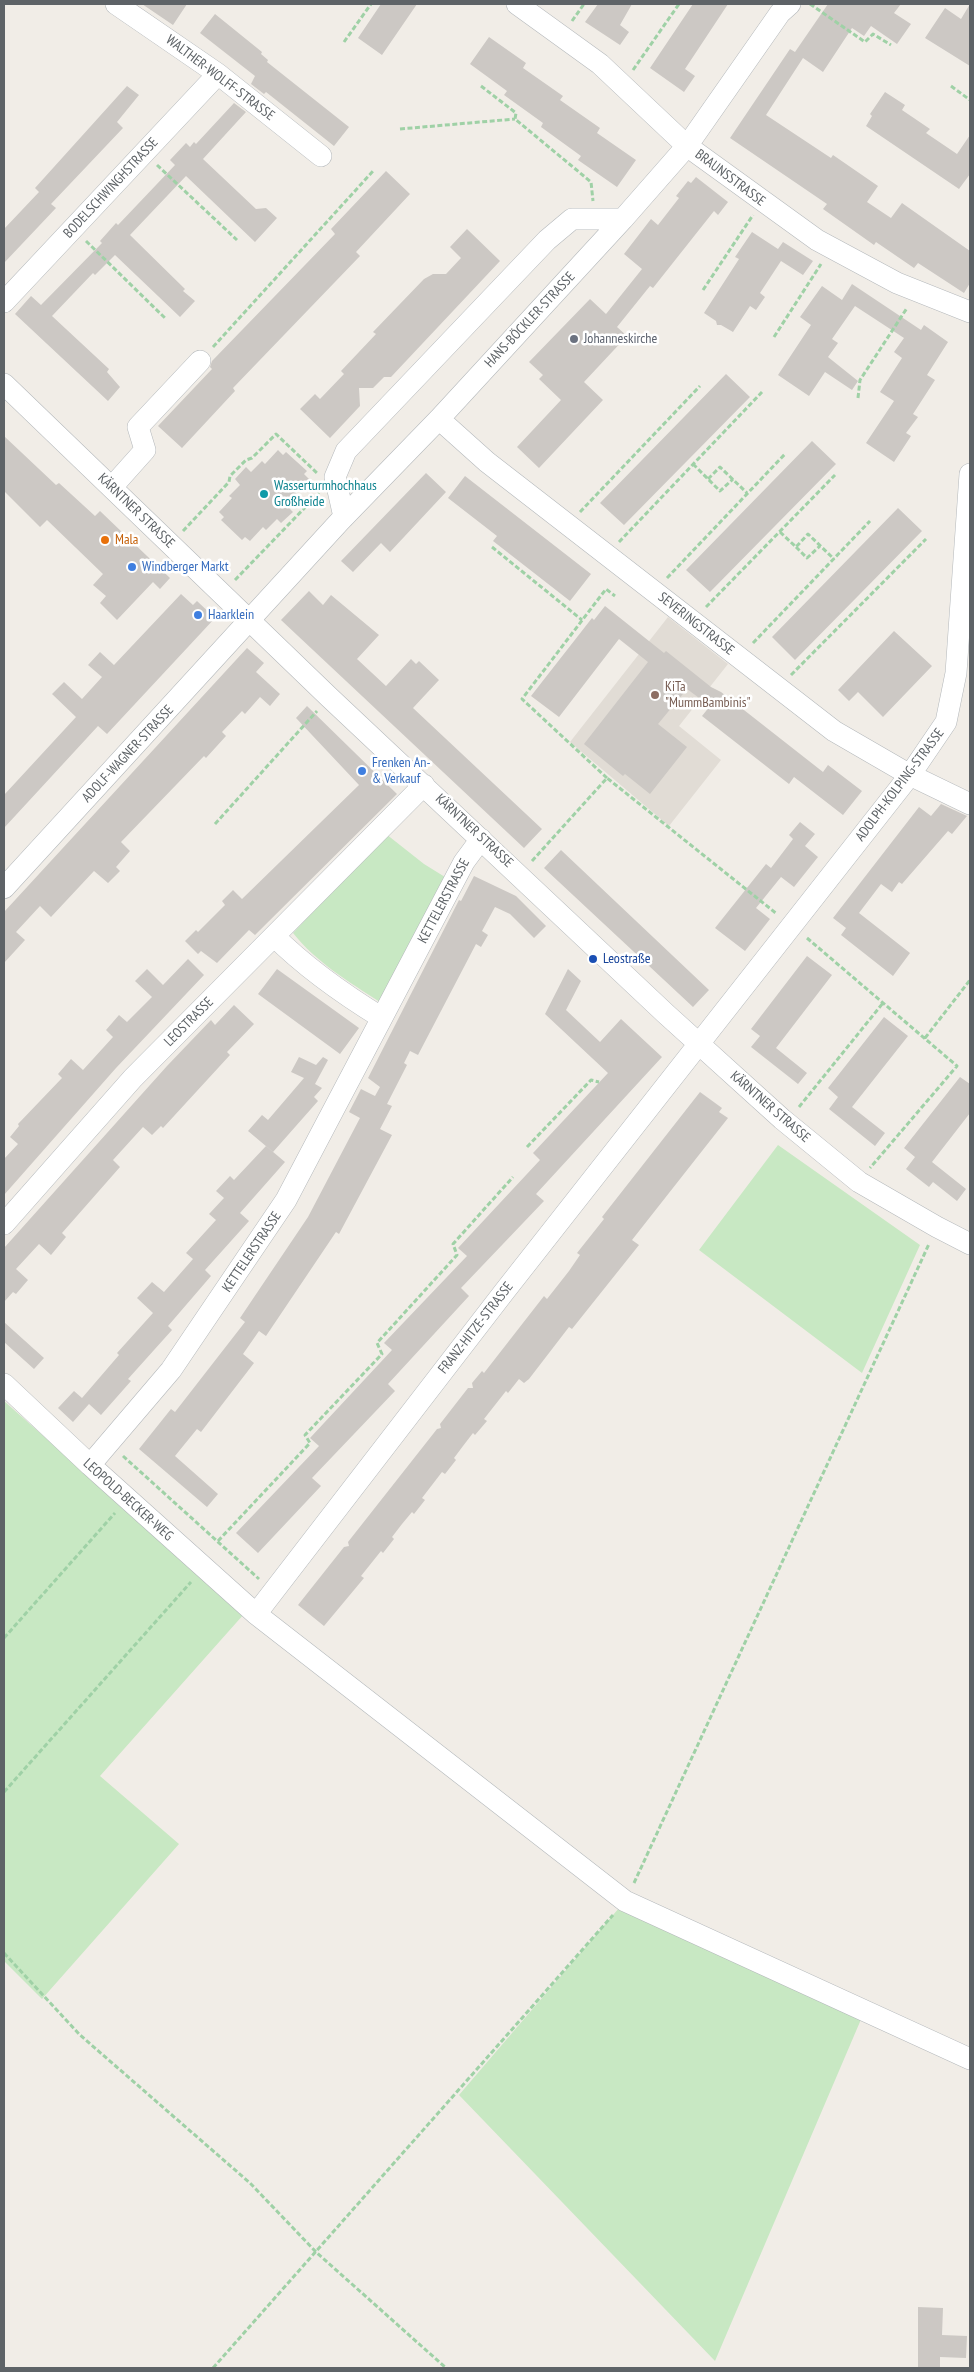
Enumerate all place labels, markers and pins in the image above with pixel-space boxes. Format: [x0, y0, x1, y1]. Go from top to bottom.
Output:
place label: Johanneskirche [584, 331, 657, 347]
marker: Johanneskirche [568, 333, 580, 345]
place label: Wasserturmhochhaus Großheide [274, 478, 377, 511]
marker: Wasserturmhochhaus Großheide [258, 488, 270, 500]
place label: Mala [115, 532, 138, 548]
marker: Mala [99, 534, 111, 546]
place label: Windberger Markt [142, 559, 229, 575]
marker: Windberger Markt [126, 561, 138, 573]
place label: Haarklein [208, 607, 254, 623]
marker: Haarklein [192, 609, 204, 621]
place label: KiTa "MummBambinis" [665, 679, 751, 712]
marker: KiTa "MummBambinis" [649, 689, 661, 701]
place label: Frenken An- & Verkauf [372, 755, 431, 788]
marker: Frenken An- & Verkauf [356, 765, 368, 777]
place label: Leostraße [603, 951, 651, 967]
marker: Leostraße [587, 953, 599, 965]

